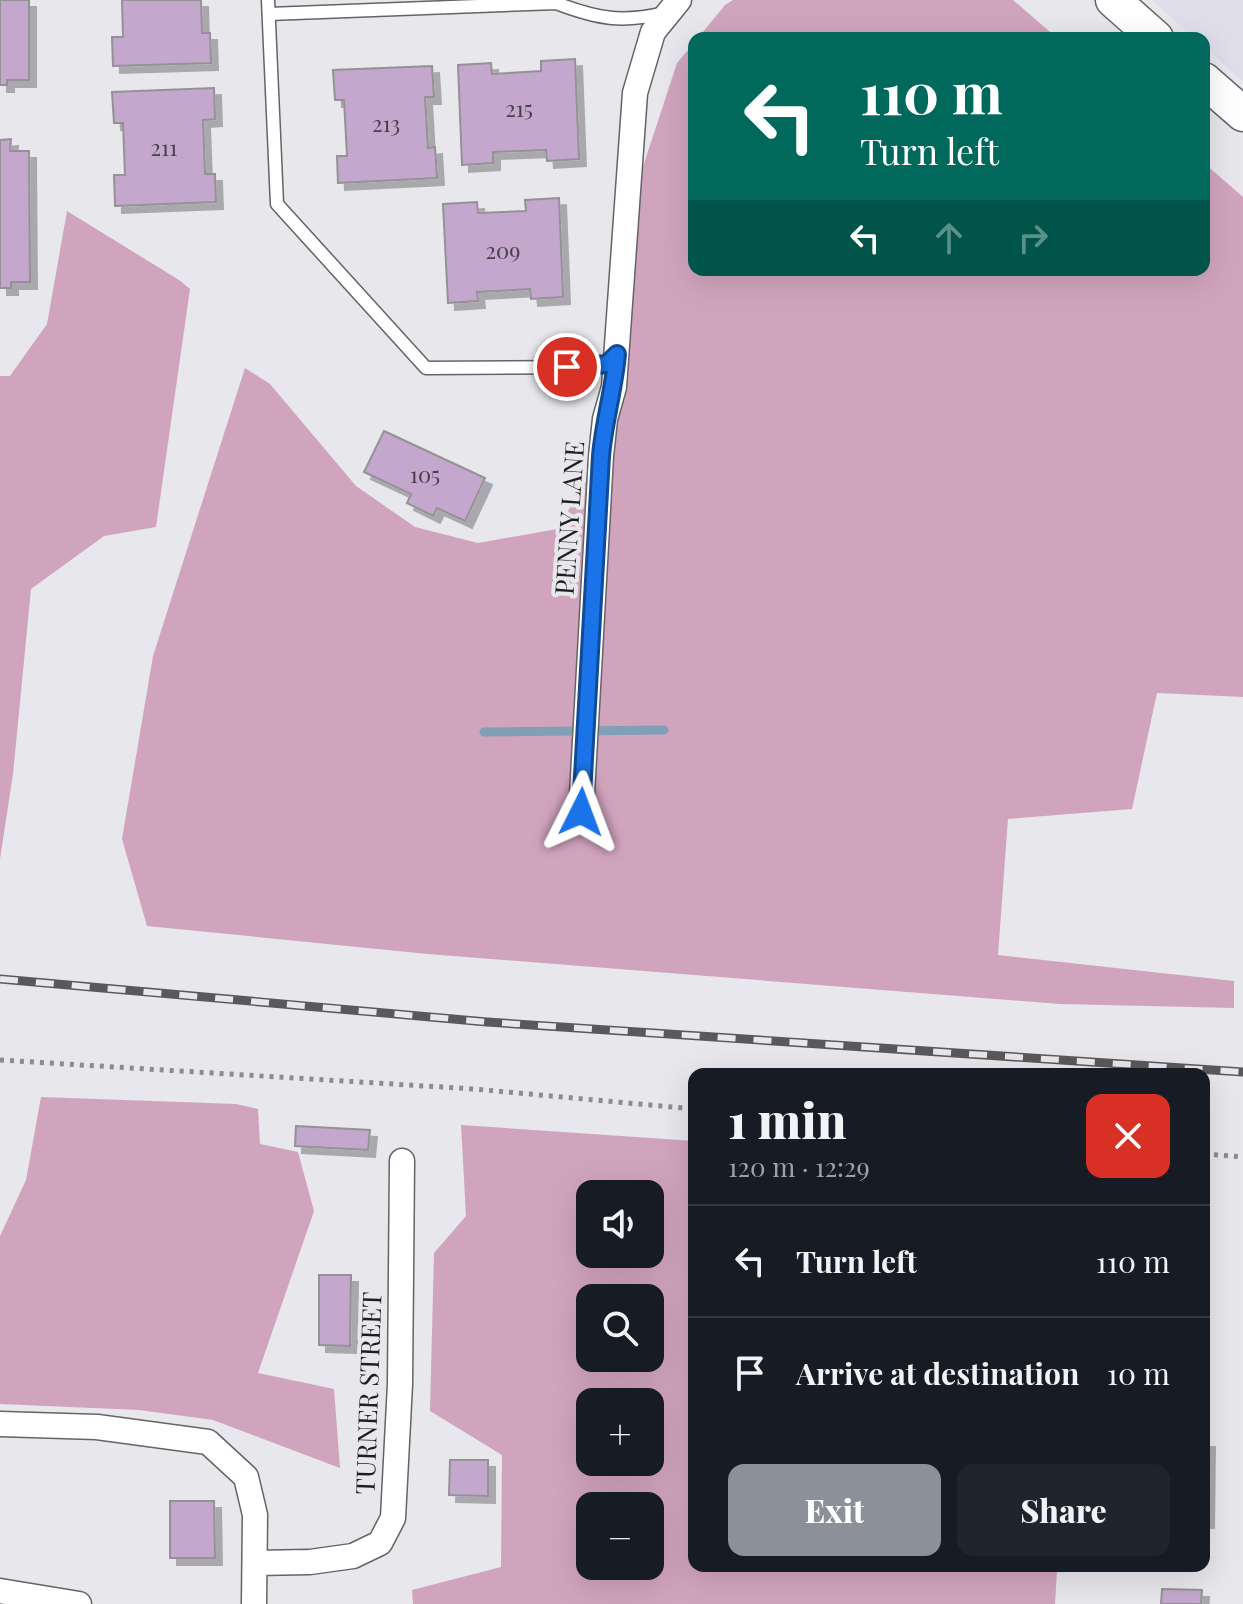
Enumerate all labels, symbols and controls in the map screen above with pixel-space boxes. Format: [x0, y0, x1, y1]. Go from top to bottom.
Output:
text: 110 m [860, 54, 1003, 129]
icon: left [728, 64, 832, 168]
house number: 215 [505, 93, 533, 123]
house number: 213 [372, 108, 400, 138]
text: Turn left [860, 126, 999, 174]
house number: 211 [151, 132, 177, 162]
icon: left [843, 216, 887, 260]
icon: ahead [927, 216, 971, 260]
icon: right [1011, 216, 1055, 260]
house number: 209 [486, 235, 520, 265]
pin [533, 333, 601, 401]
icon: arrive [545, 345, 589, 389]
street label: PENNY LANE [546, 440, 591, 596]
house number: 105 [410, 459, 440, 489]
position arrow [539, 770, 623, 854]
text: 1 min [728, 1087, 846, 1151]
button: close [1086, 1094, 1170, 1178]
text: 120 m · 12:29 [728, 1149, 870, 1184]
map controls [576, 1180, 664, 1580]
button: sound [576, 1180, 664, 1268]
icon: left [728, 1239, 772, 1283]
text: Turn left [796, 1241, 917, 1281]
text: 110 m [1096, 1241, 1170, 1281]
button: search [576, 1284, 664, 1372]
street label: TURNER STREET [346, 1291, 389, 1495]
icon: arrive [728, 1351, 772, 1395]
text: Arrive at destination [796, 1353, 1079, 1393]
text: 10 m [1107, 1353, 1170, 1393]
button: + [576, 1388, 664, 1476]
button: Exit [728, 1464, 941, 1556]
button: Share [957, 1464, 1170, 1556]
button: − [576, 1492, 664, 1580]

